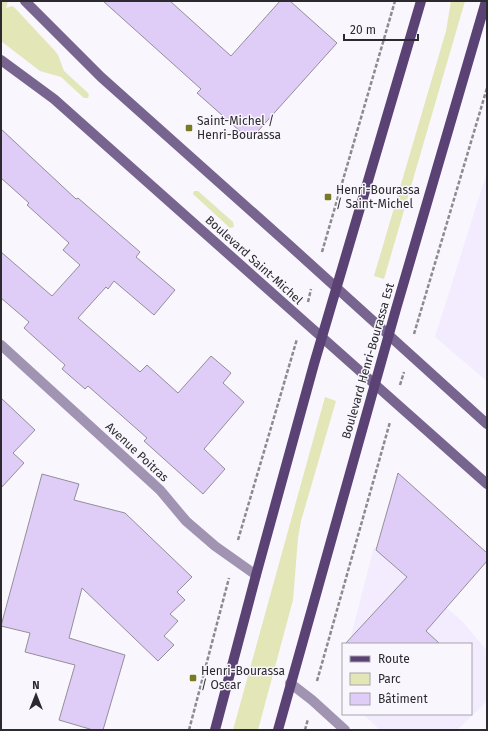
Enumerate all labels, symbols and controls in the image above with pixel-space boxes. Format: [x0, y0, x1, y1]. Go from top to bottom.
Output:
scale bar [344, 16, 418, 42]
text: 20 m [350, 23, 376, 37]
place label: Saint-Michel / Henri-Bourassa [197, 114, 281, 142]
marker: Saint-Michel / Henri-Bourassa [184, 123, 194, 133]
place label: Henri-Bourassa / Saint-Michel [336, 183, 420, 211]
marker: Henri-Bourassa / Saint-Michel [323, 192, 333, 202]
street label: Boulevard Saint-Michel [203, 213, 306, 308]
street label: Boulevard Henri-Bourassa Est [339, 281, 397, 441]
street label: Avenue Poitras [103, 419, 172, 485]
legend [342, 643, 472, 715]
text: Route [378, 652, 410, 666]
place label: Henri-Bourassa / Oscar [201, 664, 285, 692]
text: Parc [378, 672, 401, 686]
marker: Henri-Bourassa / Oscar [188, 673, 198, 683]
north arrow [16, 675, 56, 715]
text: N [32, 679, 40, 692]
text: Bâtiment [378, 692, 428, 706]

